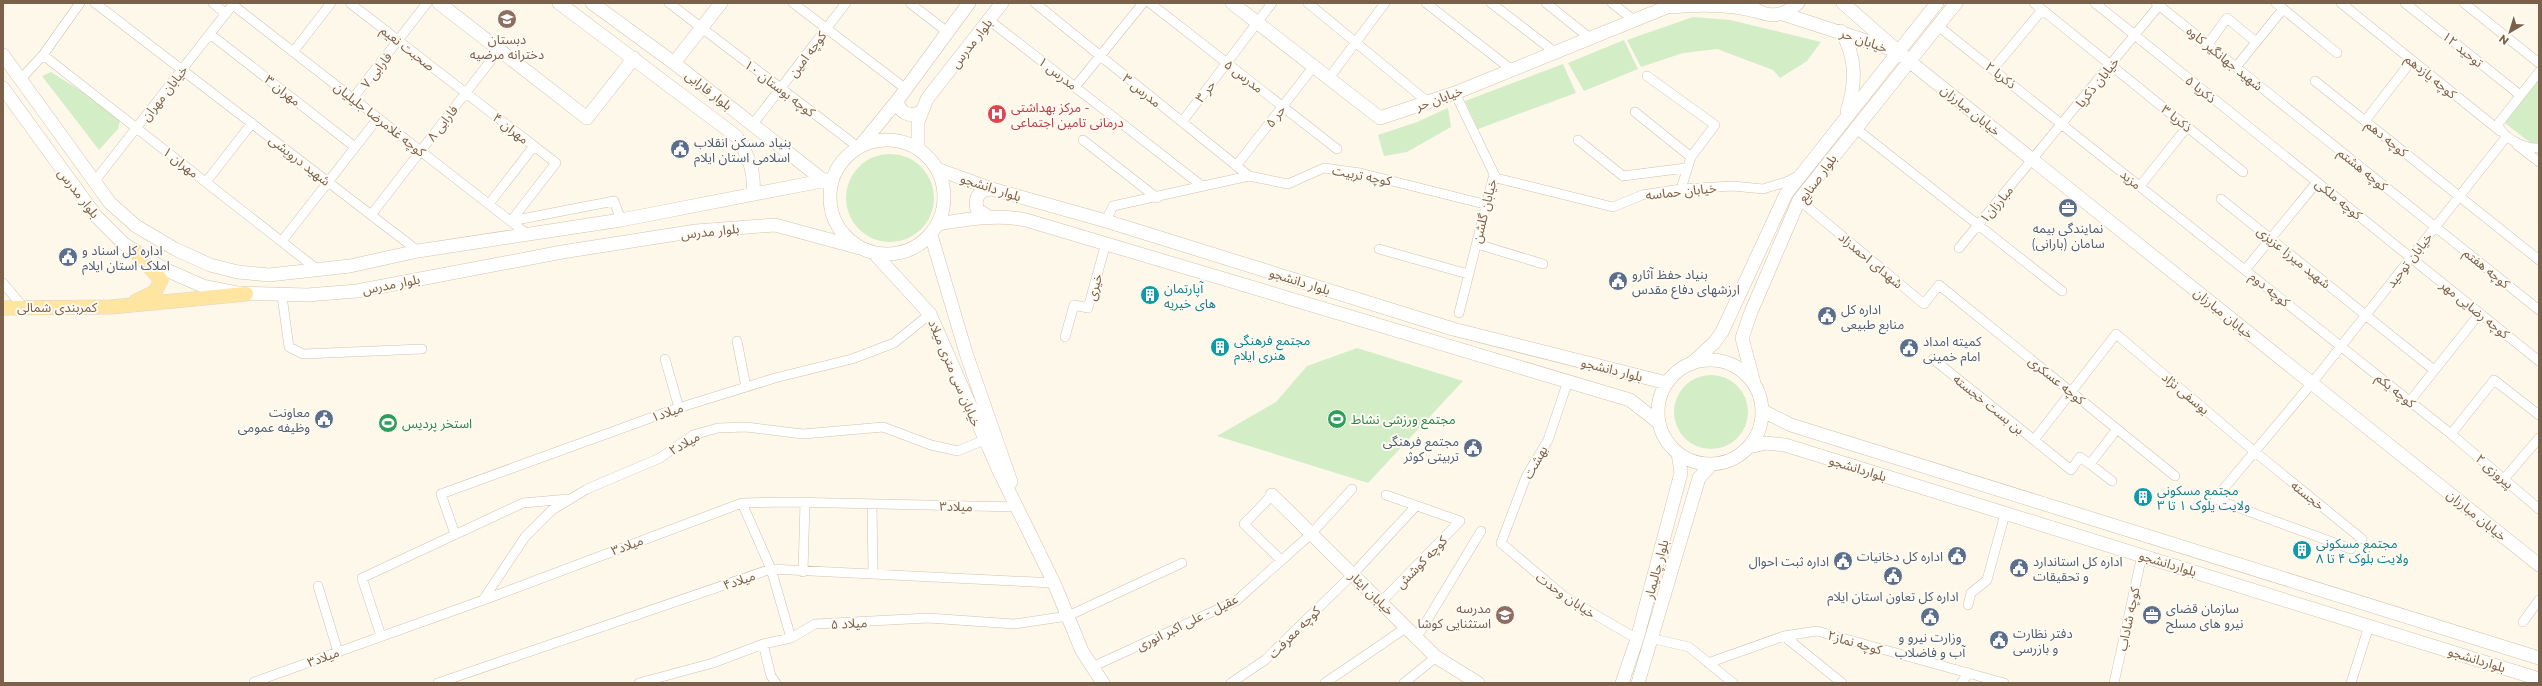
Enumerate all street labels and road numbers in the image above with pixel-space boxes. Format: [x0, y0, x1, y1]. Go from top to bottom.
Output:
street label: بلوار مدرس [947, 15, 996, 72]
street label: صحبت نعیم [376, 22, 439, 77]
street label: شهید جهانگیر کاوه [2183, 22, 2266, 94]
street label: خیابان حر [1837, 24, 1890, 57]
street label: کوچه امین [785, 27, 831, 81]
street label: توحید ۱۲ [2439, 28, 2487, 70]
street label: فارابی ۷ [357, 49, 396, 92]
street label: کوچه یازدهم [2400, 50, 2461, 104]
street label: مدرس ۱ [1035, 53, 1081, 94]
street label: خیابان ذکریا [2072, 53, 2123, 111]
street label: کوچه بوستان ۱۰ [740, 56, 819, 122]
street label: مدرس ۵ [1221, 56, 1267, 97]
street label: ذکریا ۲ [1982, 58, 2020, 92]
street label: خیابان مهران [137, 62, 192, 125]
street label: بلوار فارابی [682, 67, 736, 114]
street label: مدرس ۳ [1119, 70, 1165, 111]
street label: مهران ۳ [261, 71, 304, 110]
street label: ذکریا ۵ [2182, 72, 2220, 106]
street label: حر ۳ [1191, 76, 1219, 105]
street label: کوچه غلامرضا جلیلیان [330, 78, 429, 162]
street label: خیابان مبارزان [1937, 81, 2004, 140]
street label: خیابان حر [1412, 82, 1465, 115]
street label: حر ۵ [1261, 101, 1289, 130]
street label: ذکریا ۳ [2158, 101, 2196, 135]
street label: فارابی ۸ [423, 102, 462, 145]
street label: مهران ۴ [489, 109, 532, 148]
street label: کوچه دهم [2361, 116, 2412, 163]
street label: شهید درویشی [266, 131, 334, 190]
street label: مهران ۱ [159, 143, 202, 182]
street label: کوچه هشتم [2333, 144, 2392, 197]
street label: بلوار صنایع [1794, 151, 1842, 207]
street label: کوچه تربیت [1331, 161, 1394, 191]
street label: بلوار مدرس [54, 165, 103, 222]
street label: مزید [2117, 166, 2145, 192]
street label: بلوار دانشجو [959, 170, 1023, 204]
street label: کوچه ملکی [2311, 175, 2366, 225]
street label: خیابان گلشن [1468, 177, 1501, 245]
street label: خیابان حماسه [1645, 179, 1718, 204]
street label: مبارزان۱ [1976, 182, 2017, 227]
street label: بلوار مدرس [680, 220, 740, 243]
street label: شهید میرزا عزیزی [2253, 222, 2334, 292]
street label: شهدای احمدزاد [1835, 228, 1906, 292]
street label: خیابان توحید [2383, 229, 2436, 291]
street label: کوچه هفتم [2459, 244, 2514, 294]
street label: بلوار دانشجو [1267, 264, 1332, 298]
street label: کوچه دوم [2245, 268, 2294, 312]
street label: بلوار مدرس [361, 271, 422, 298]
street label: خیری [1083, 271, 1106, 303]
street label: کوچه رضایی مهر [2435, 276, 2513, 344]
street label: خیابان مبارزان [2190, 284, 2257, 343]
street label: کمربندی شمالی [17, 299, 98, 316]
street label: خیابان سی متری میلاد [924, 317, 985, 430]
street label: کوچه عسکری [2024, 352, 2089, 410]
street label: بلوار دانشجو [1579, 354, 1645, 384]
street label: یوسفی نژاد [2158, 368, 2213, 418]
street label: کوچه یکم [2371, 369, 2420, 414]
street label: بن بست خجسته [1950, 370, 2028, 438]
street label: میلاد۱ [649, 399, 685, 425]
street label: میلاد۲ [666, 428, 703, 458]
street label: بهشت [1519, 443, 1551, 482]
street label: پیروزی ۲ [2471, 450, 2517, 494]
street label: بلواردانشجو [1827, 452, 1889, 484]
street label: خجسته [2288, 477, 2328, 513]
street label: خیابان مبارزان [2443, 486, 2510, 545]
street label: میلاد۳ [939, 498, 973, 514]
street label: میلاد۳ [609, 532, 645, 558]
street label: کوچه کوشش [1392, 532, 1452, 593]
street label: بلوار چالیمار [1640, 538, 1674, 602]
street label: بلواردانشجو [2137, 547, 2199, 579]
street label: میلاد۴ [721, 567, 757, 593]
street label: خیابان ایثار [1345, 567, 1398, 619]
street label: خیابان وحدت [1533, 569, 1599, 622]
street label: کوچه شاداب [2113, 585, 2145, 653]
street label: عقیل - علی اکبر انوری [1133, 590, 1241, 654]
street label: کوچه معرفت [1265, 602, 1325, 663]
street label: میلاد ۵ [830, 614, 868, 632]
street label: کوچه نماز۲ [1825, 627, 1885, 660]
street label: بلواردانشجو [2446, 643, 2508, 675]
street label: میلاد۳ [305, 644, 341, 670]

